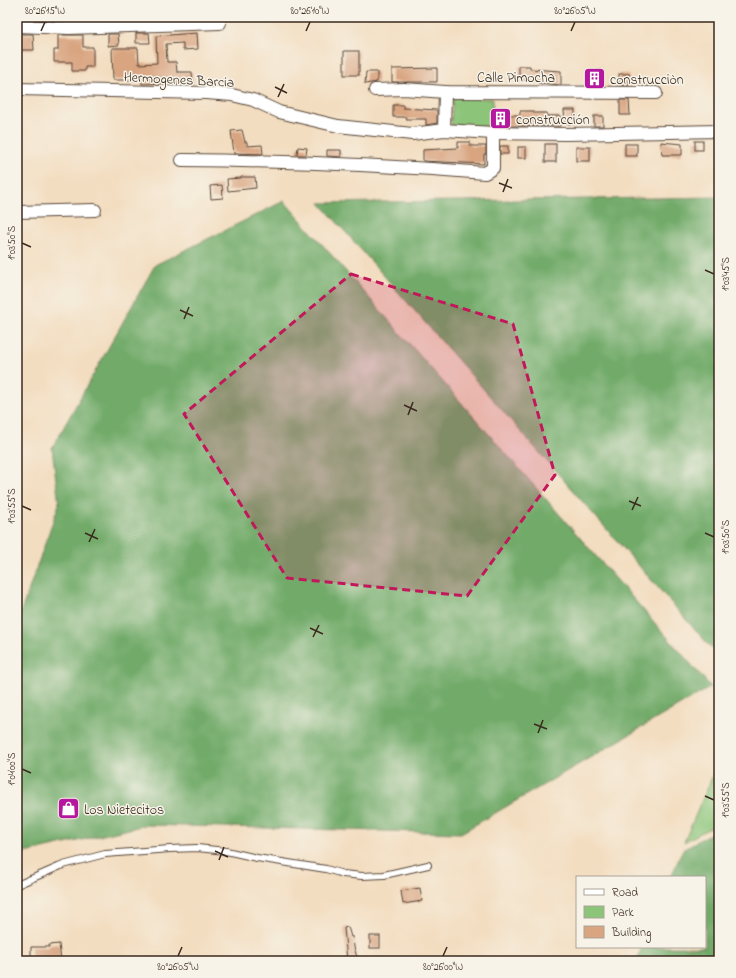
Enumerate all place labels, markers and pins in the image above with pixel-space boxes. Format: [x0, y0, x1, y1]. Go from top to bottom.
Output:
building icon: construcciòn [582, 66, 608, 92]
place label: construcciòn [610, 70, 684, 91]
building icon: construcción [487, 106, 513, 132]
place label: construcción [516, 110, 590, 131]
shop icon: Los Nietecitos [55, 796, 81, 822]
place label: Los Nietecitos [84, 800, 164, 821]

